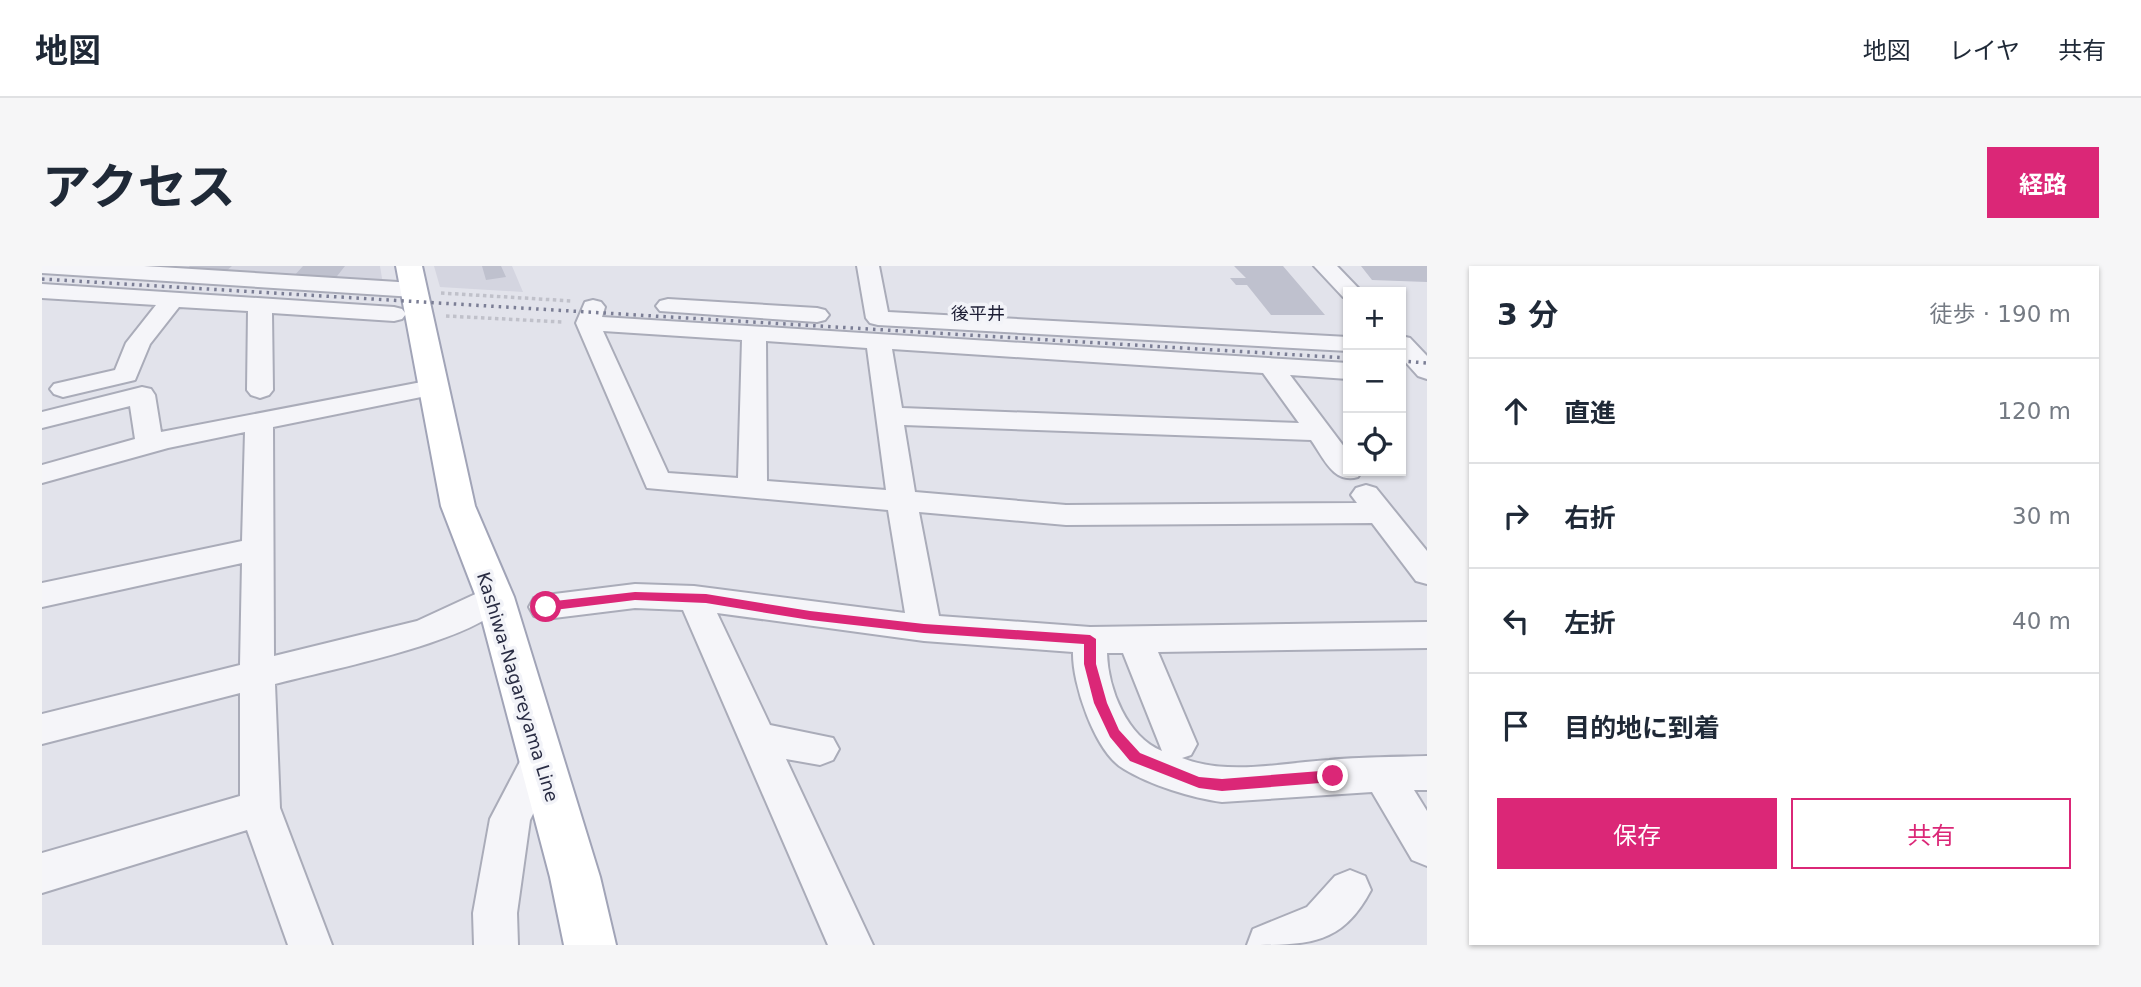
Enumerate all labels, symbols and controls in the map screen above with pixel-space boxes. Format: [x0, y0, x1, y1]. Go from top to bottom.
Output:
text: 地図 [35, 31, 101, 70]
text: 地図 [1863, 37, 1911, 65]
text: レイヤ [1949, 37, 2020, 65]
text: 共有 [2058, 37, 2106, 65]
button: 経路 [1987, 147, 2099, 218]
text: アクセス [42, 159, 236, 216]
map controls [1343, 287, 1406, 476]
button: + [1343, 287, 1406, 350]
text: 3 分 [1497, 297, 1558, 332]
text: 徒歩 · 190 m [1929, 301, 2071, 327]
district label: 後平井 [951, 303, 1005, 324]
button: − [1343, 350, 1406, 413]
icon: ahead [1497, 392, 1535, 430]
text: 直進 [1564, 398, 1616, 428]
text: 120 m [1997, 398, 2071, 424]
button: locate [1343, 413, 1406, 476]
icon: right [1497, 497, 1535, 535]
text: 右折 [1564, 503, 1616, 533]
text: 30 m [2012, 503, 2071, 529]
street label: Kashiwa-Nagareyama Line [473, 570, 563, 804]
route start [530, 591, 561, 622]
icon: left [1497, 602, 1535, 640]
text: 左折 [1564, 608, 1616, 638]
text: 40 m [2012, 608, 2071, 634]
icon: arrive [1497, 707, 1535, 745]
text: 目的地に到着 [1564, 713, 1720, 743]
route end [1317, 760, 1348, 791]
button: 保存 [1497, 798, 1777, 869]
button: 共有 [1791, 798, 2071, 869]

